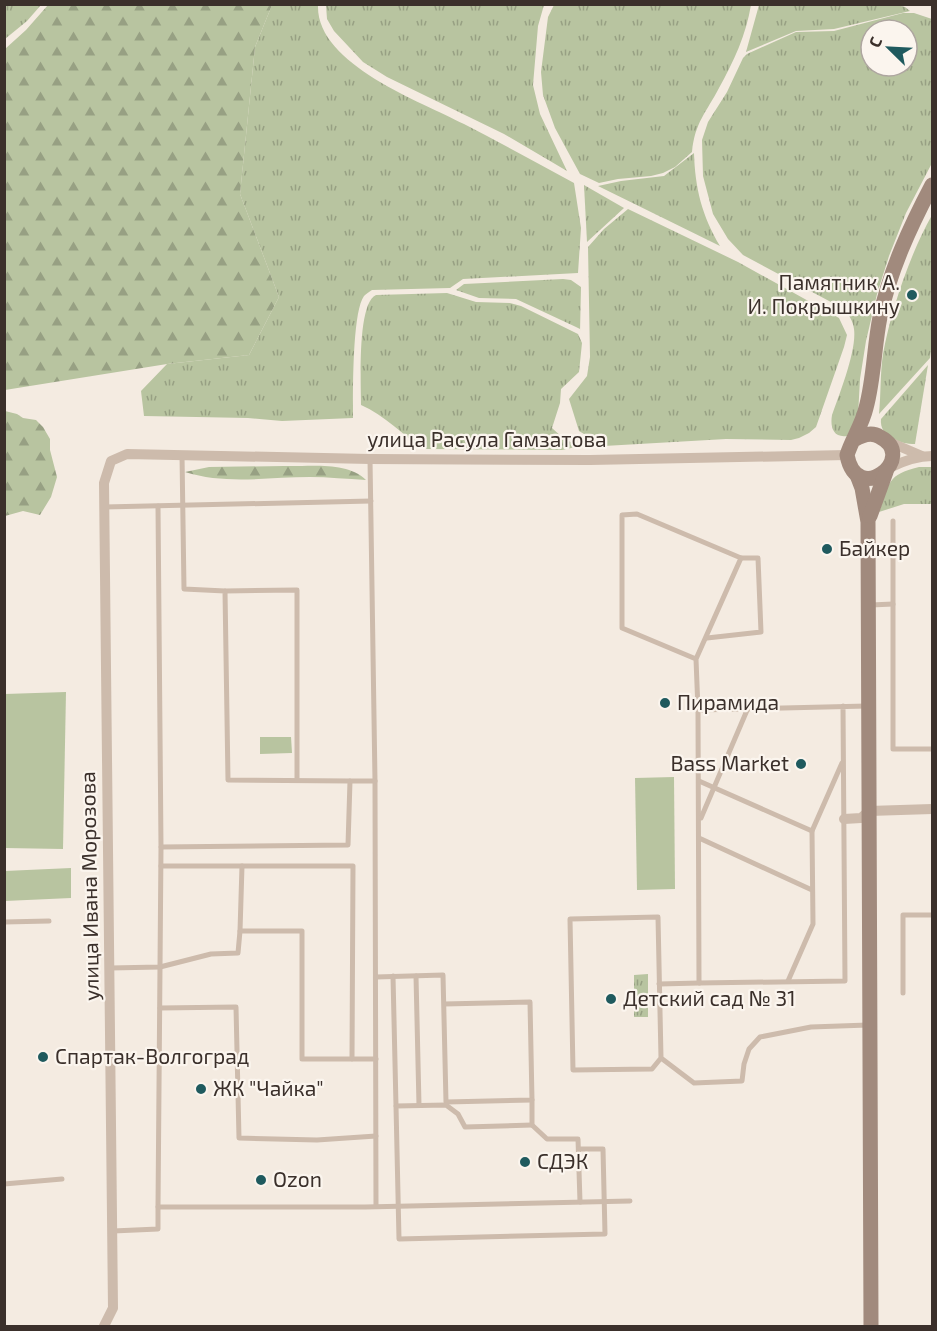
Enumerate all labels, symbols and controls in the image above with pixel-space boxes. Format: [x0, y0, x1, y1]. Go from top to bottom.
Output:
north arrow [859, 18, 919, 78]
text: С [864, 34, 885, 50]
place label: Памятник А. И. Покрышкину [747, 269, 900, 319]
marker: Памятник А. И. Покрышкину [905, 288, 919, 302]
street label: улица Расула Гамзатова [367, 426, 607, 452]
place label: Байкер [839, 535, 910, 560]
marker: Байкер [820, 542, 834, 556]
place label: Пирамида [677, 689, 779, 714]
marker: Пирамида [658, 696, 672, 710]
place label: Bass Market [670, 750, 789, 775]
marker: Bass Market [794, 757, 808, 771]
street label: улица Ивана Морозова [74, 771, 104, 1001]
place label: Детский сад № 31 [623, 985, 796, 1010]
marker: Детский сад № 31 [604, 992, 618, 1006]
place label: Спартак-Волгоград [55, 1043, 249, 1068]
marker: Спартак-Волгоград [36, 1050, 50, 1064]
place label: ЖК "Чайка" [213, 1075, 324, 1100]
marker: ЖК "Чайка" [194, 1082, 208, 1096]
place label: СДЭК [537, 1148, 588, 1173]
marker: СДЭК [518, 1155, 532, 1169]
place label: Ozon [273, 1166, 322, 1191]
marker: Ozon [254, 1173, 268, 1187]

